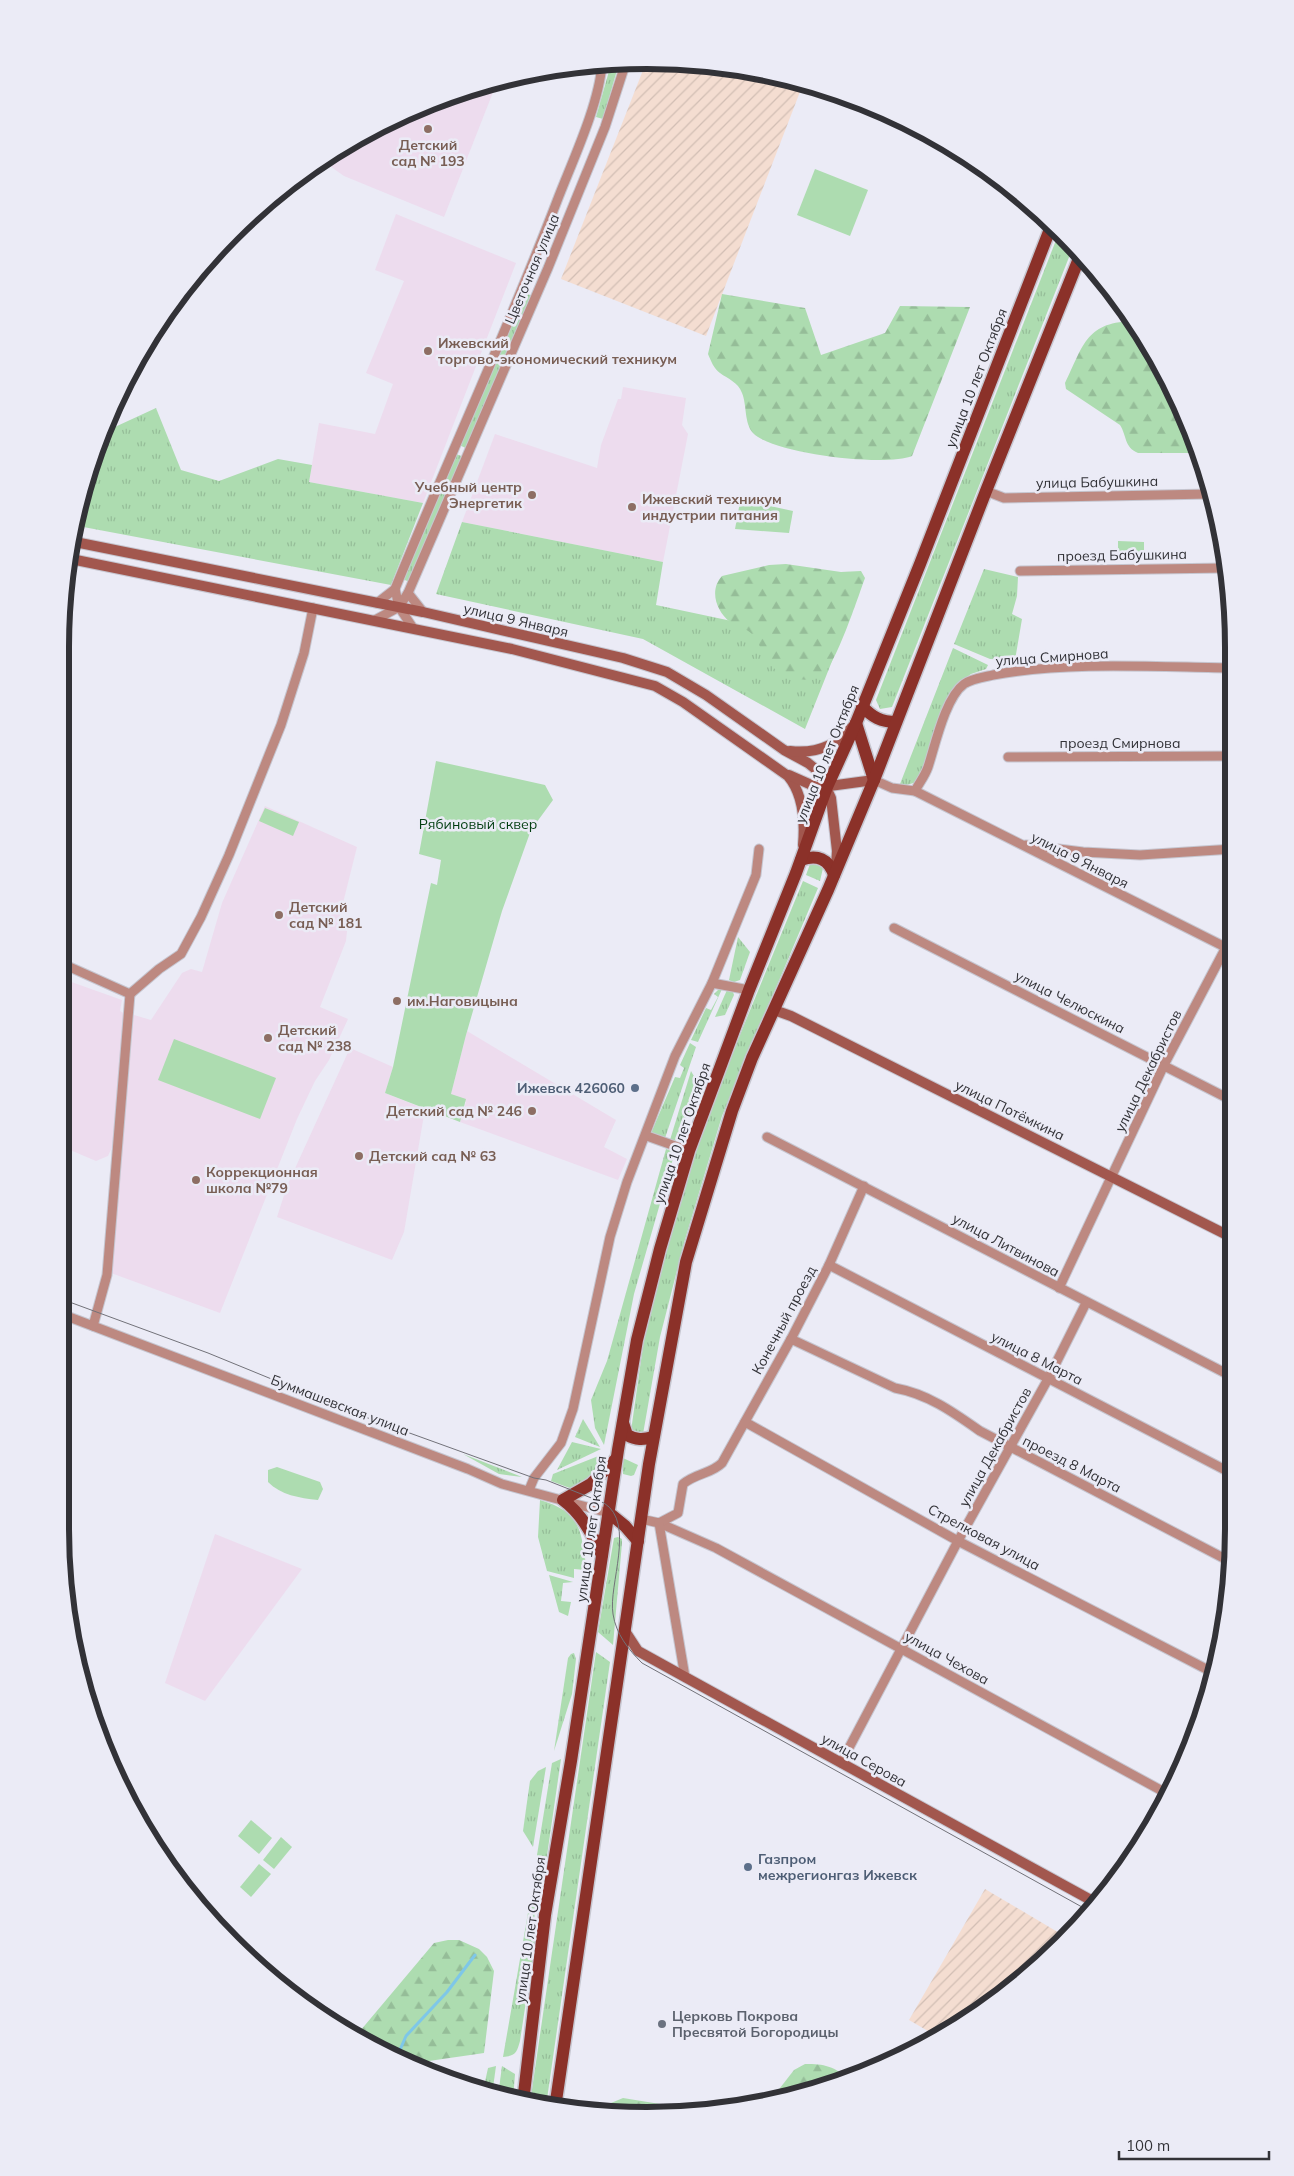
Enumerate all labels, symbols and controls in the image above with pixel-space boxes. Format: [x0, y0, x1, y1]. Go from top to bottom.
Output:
marker: Детский сад № 193 [422, 123, 434, 135]
place label: Детский сад № 193 [391, 136, 465, 170]
street label: Цветочная улица [501, 211, 563, 327]
street label: улица 10 лет Октября [941, 306, 1011, 450]
place label: Ижевский торгово-экономический техникум [438, 334, 677, 368]
marker: Ижевский торгово-экономический техникум [422, 345, 434, 357]
street label: улица Бабушкина [1036, 472, 1158, 492]
place label: Учебный центр Энергетик [414, 478, 523, 512]
marker: Учебный центр Энергетик [526, 489, 538, 501]
place label: Ижевский техникум индустрии питания [642, 490, 782, 524]
marker: Ижевский техникум индустрии питания [626, 501, 638, 513]
street label: проезд Бабушкина [1057, 545, 1187, 565]
street label: улица 9 Января [462, 599, 570, 641]
street label: улица Смирнова [995, 644, 1109, 670]
street label: улица 10 лет Октября [791, 682, 863, 826]
street label: проезд Смирнова [1060, 734, 1180, 752]
park label: Рябиновый сквер [419, 815, 537, 833]
street label: улица 9 Января [1028, 828, 1132, 892]
place label: Детский сад № 181 [289, 898, 363, 932]
marker: Детский сад № 181 [273, 909, 285, 921]
street label: улица Челюскина [1012, 967, 1128, 1037]
place label: им.Наговицына [407, 992, 518, 1010]
marker: им.Наговицына [391, 995, 403, 1007]
street label: улица Декабристов [1111, 1007, 1186, 1135]
place label: Детский сад № 238 [278, 1021, 352, 1055]
marker: Детский сад № 238 [262, 1032, 274, 1044]
street label: улица 10 лет Октября [649, 1060, 715, 1206]
street label: улица Потёмкина [952, 1076, 1068, 1144]
place label: Ижевск 426060 [517, 1079, 625, 1097]
marker: Ижевск 426060 [629, 1082, 641, 1094]
place label: Детский сад № 246 [386, 1102, 522, 1120]
marker: Детский сад № 246 [526, 1105, 538, 1117]
place label: Детский сад № 63 [369, 1147, 496, 1165]
marker: Детский сад № 63 [353, 1150, 365, 1162]
place label: Коррекционная школа №79 [206, 1163, 318, 1197]
marker: Коррекционная школа №79 [190, 1174, 202, 1186]
street label: улица Литвинова [949, 1209, 1063, 1281]
street label: Конечный проезд [748, 1262, 820, 1377]
street label: улица 8 Марта [988, 1327, 1086, 1389]
street label: Буммашевская улица [268, 1370, 412, 1440]
street label: улица Декабристов [955, 1384, 1035, 1510]
street label: проезд 8 Марта [1020, 1431, 1124, 1497]
street label: улица 10 лет Октября [572, 1455, 610, 1603]
street label: Стрелковая улица [925, 1500, 1043, 1574]
street label: улица Чехова [902, 1627, 992, 1689]
street label: улица Серова [818, 1729, 910, 1791]
place label: Газпром межрегионгаз Ижевск [758, 1850, 918, 1884]
street label: улица 10 лет Октября [511, 1856, 549, 2004]
marker: Газпром межрегионгаз Ижевск [742, 1861, 754, 1873]
place label: Церковь Покрова Пресвятой Богородицы [672, 2007, 838, 2041]
marker: Церковь Покрова Пресвятой Богородицы [656, 2018, 668, 2030]
scale bar [1119, 2128, 1269, 2160]
text: 100 m [1126, 2136, 1170, 2155]

